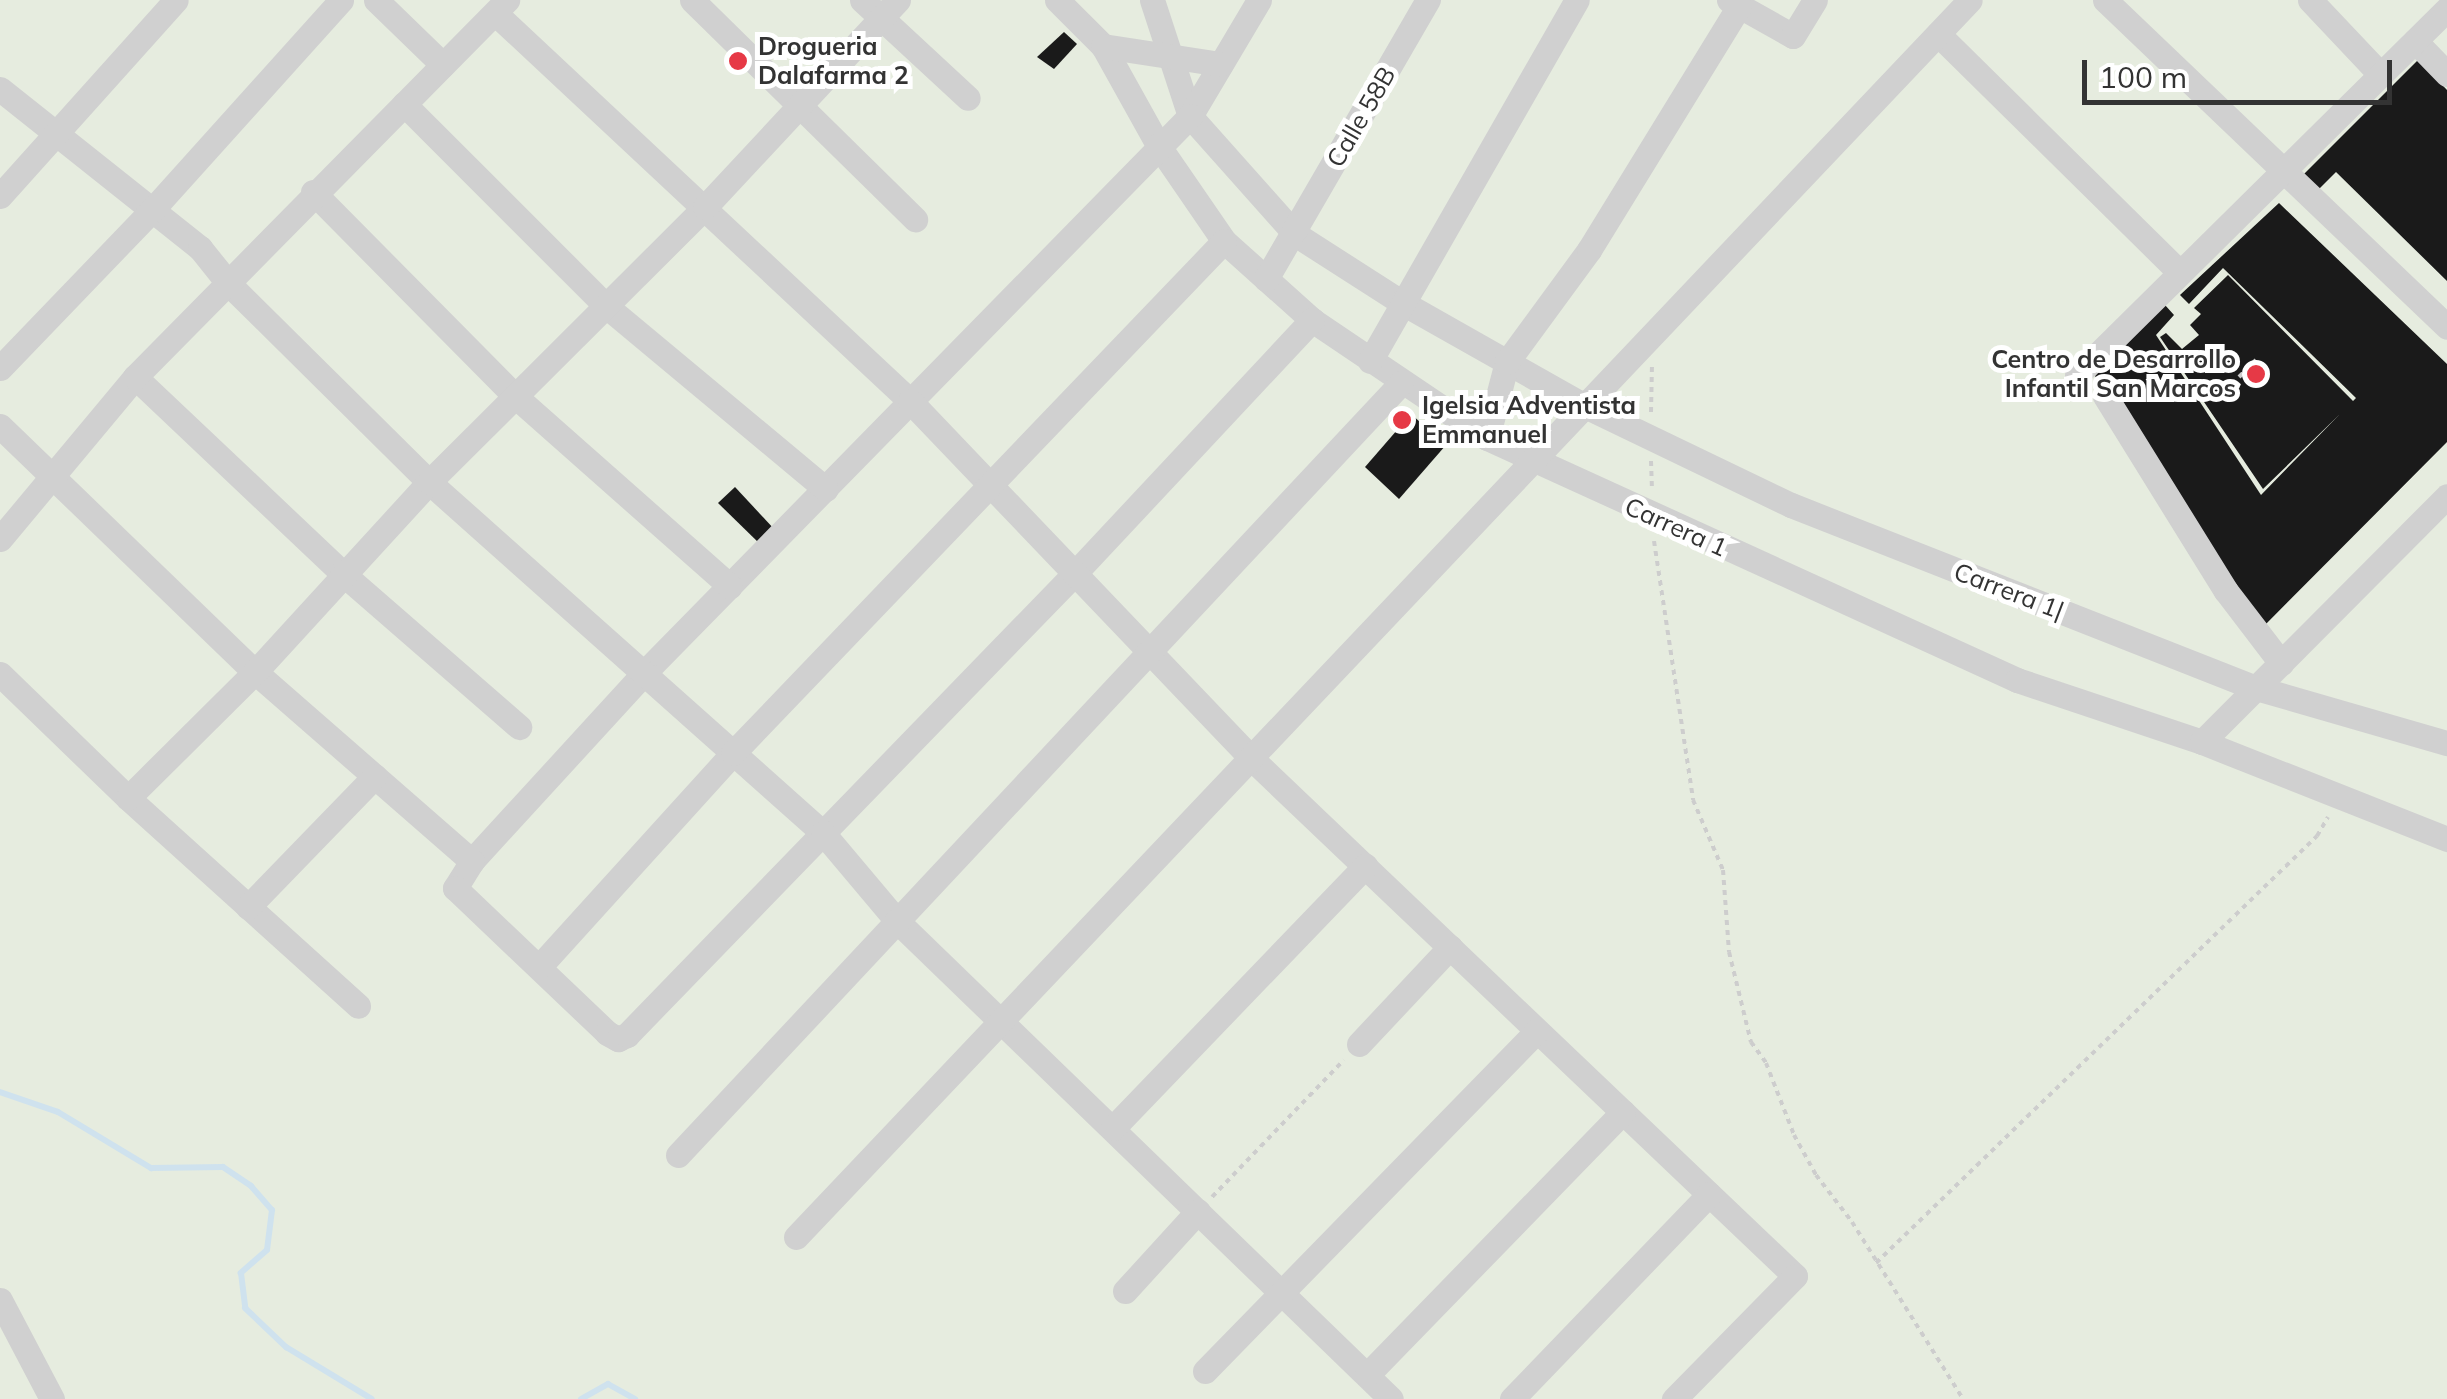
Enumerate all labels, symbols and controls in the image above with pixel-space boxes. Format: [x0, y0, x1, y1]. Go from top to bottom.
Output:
place label: Drogueria Dalafarma 2 [758, 32, 909, 91]
scale bar [2087, 40, 2397, 102]
marker: Drogueria Dalafarma 2 [727, 50, 749, 72]
text: 100 m [2099, 58, 2187, 96]
street label: Calle 58B [1320, 62, 1402, 172]
place label: Centro de Desarrollo Infantil San Marcos [1991, 345, 2236, 404]
marker: Centro de Desarrollo Infantil San Marcos [2245, 363, 2267, 385]
place label: Igelsia Adventista Emmanuel [1422, 391, 1636, 450]
marker: Igelsia Adventista Emmanuel [1391, 409, 1413, 431]
street label: Carrera 1 [1620, 491, 1732, 563]
street label: Carrera 1| [1950, 556, 2068, 626]

